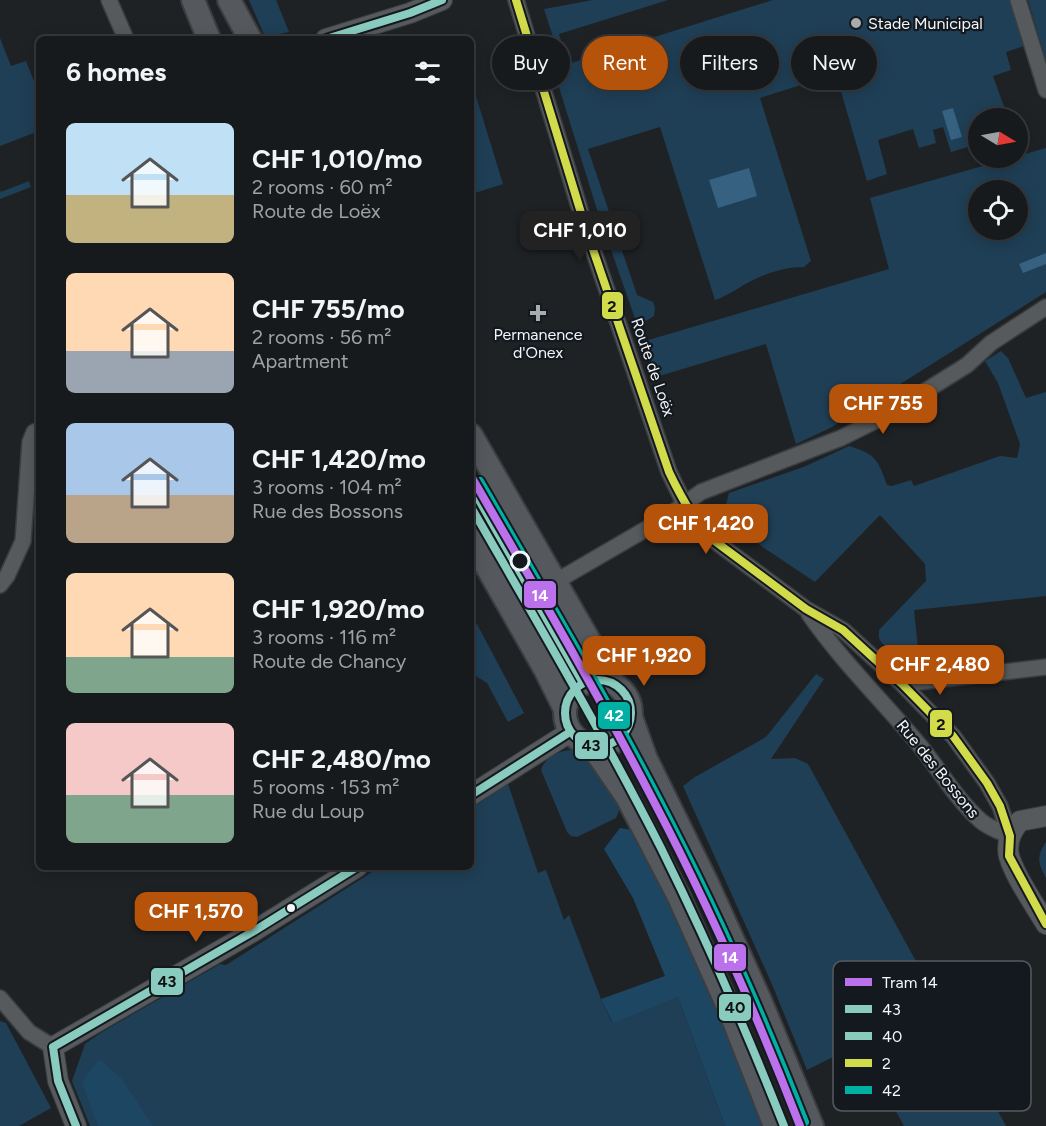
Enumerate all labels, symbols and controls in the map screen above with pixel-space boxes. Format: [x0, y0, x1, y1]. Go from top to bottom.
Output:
place label: Stade Municipal [868, 14, 983, 33]
marker: Stade Municipal [849, 16, 863, 30]
chip: Buy [492, 36, 570, 90]
chip: Rent [582, 36, 668, 90]
chip: Filters [680, 36, 779, 90]
chip: New [791, 36, 877, 90]
text: 6 homes [66, 56, 166, 88]
icon: filters [411, 56, 444, 89]
north arrow [968, 108, 1028, 168]
map controls [968, 108, 1028, 240]
text: CHF 1,010/mo [252, 143, 422, 175]
icon: home [114, 147, 186, 219]
text: 2 rooms · 60 m² [252, 175, 393, 199]
button: locate [968, 180, 1028, 240]
text: Route de Loëx [252, 199, 381, 223]
pin: CHF 1,010 [511, 211, 649, 262]
text: CHF 1,010 [533, 218, 627, 242]
line badge: 2 [601, 291, 624, 320]
text: CHF 755/mo [252, 293, 405, 325]
icon: home [114, 297, 186, 369]
text: 2 [607, 297, 617, 316]
marker: Permanence d'Onex [529, 304, 547, 322]
street label: Route de Loëx [627, 315, 679, 419]
text: 2 rooms · 56 m² [252, 325, 391, 349]
place label: Permanence d'Onex [493, 325, 583, 362]
text: Apartment [252, 349, 349, 373]
pin: CHF 755 [828, 384, 938, 435]
text: CHF 755 [843, 391, 923, 415]
text: CHF 1,420/mo [252, 443, 426, 475]
icon: home [114, 447, 186, 519]
text: 3 rooms · 104 m² [252, 475, 402, 499]
text: Rue des Bossons [252, 499, 403, 523]
pin: CHF 1,420 [637, 504, 775, 555]
text: CHF 1,420 [658, 511, 754, 535]
unlabelled marker [510, 551, 530, 571]
line badge: 14 [523, 580, 557, 609]
text: 14 [532, 586, 548, 605]
text: CHF 1,920/mo [252, 593, 425, 625]
icon: home [114, 597, 186, 669]
text: 3 rooms · 116 m² [252, 625, 396, 649]
pin: CHF 1,920 [575, 636, 713, 687]
text: CHF 1,920 [596, 643, 692, 667]
pin: CHF 2,480 [871, 645, 1009, 696]
text: Route de Chancy [252, 649, 406, 673]
text: CHF 2,480 [890, 652, 990, 676]
line badge: 42 [597, 701, 631, 730]
text: 42 [604, 706, 624, 725]
line badge: 2 [929, 709, 953, 738]
text: 2 [936, 715, 946, 734]
street label: Rue des Bossons [893, 716, 983, 822]
line badge: 43 [574, 731, 609, 760]
text: 43 [581, 736, 601, 755]
text: CHF 2,480/mo [252, 743, 431, 775]
icon: home [114, 747, 186, 819]
text: 5 rooms · 153 m² [252, 775, 400, 799]
text: Rue du Loup [252, 799, 364, 823]
pin: CHF 1,570 [127, 892, 265, 943]
text: CHF 1,570 [149, 899, 243, 923]
unlabelled marker [285, 902, 297, 914]
line badge: 14 [713, 943, 747, 972]
text: 14 [722, 948, 738, 967]
legend [833, 961, 1031, 1111]
line badge: 43 [150, 967, 184, 996]
text: 43 [157, 972, 177, 991]
text: Tram 14 [882, 973, 938, 992]
line badge: 40 [718, 993, 752, 1022]
text: 40 [725, 998, 745, 1017]
text: 43 [882, 1000, 901, 1019]
text: 40 [882, 1027, 902, 1046]
text: 2 [882, 1054, 891, 1073]
text: 42 [882, 1081, 901, 1100]

